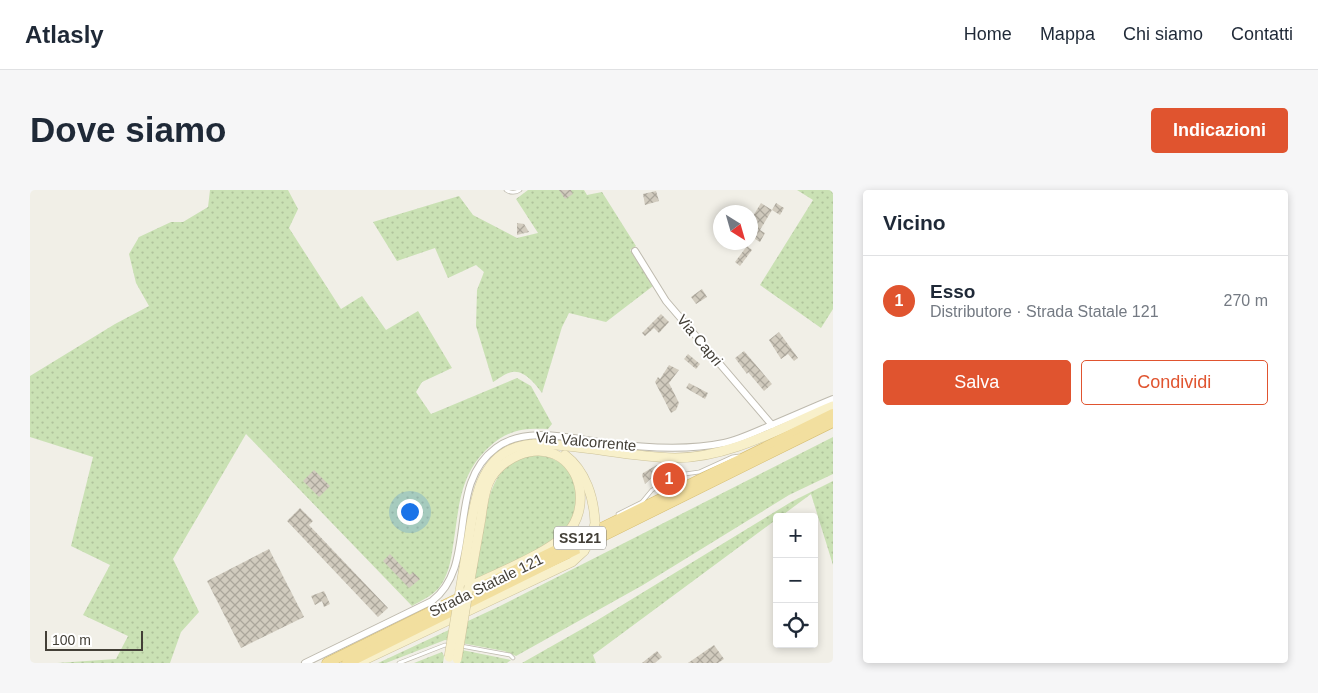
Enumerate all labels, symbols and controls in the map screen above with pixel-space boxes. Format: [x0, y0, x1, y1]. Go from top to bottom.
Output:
text: Atlasly [25, 21, 104, 48]
text: Home [964, 24, 1012, 44]
text: Mappa [1040, 24, 1095, 44]
text: Chi siamo [1123, 24, 1203, 44]
text: Contatti [1231, 24, 1293, 44]
button: Indicazioni [1151, 108, 1288, 153]
text: Dove siamo [30, 110, 226, 149]
north arrow [713, 205, 758, 250]
text: Vicino [883, 211, 946, 234]
text: Esso [930, 281, 975, 302]
text: 1 [895, 292, 903, 309]
text: 270 m [1224, 292, 1268, 309]
text: Distributore · Strada Statale 121 [930, 303, 1159, 320]
street label: Via Capri [674, 311, 726, 369]
button: Salva [883, 360, 1071, 405]
button: Condividi [1081, 360, 1268, 405]
street label: Via Valcorrente [535, 428, 637, 454]
pin: 1 [653, 460, 685, 498]
your location [397, 499, 423, 525]
map controls [773, 513, 818, 648]
button: + [773, 513, 818, 558]
road number: SS121 [554, 526, 606, 549]
street label: Strada Statale 121 [426, 550, 546, 620]
button: − [773, 558, 818, 603]
button: locate [773, 603, 818, 648]
scale bar [45, 628, 142, 651]
text: 100 m [52, 632, 91, 648]

